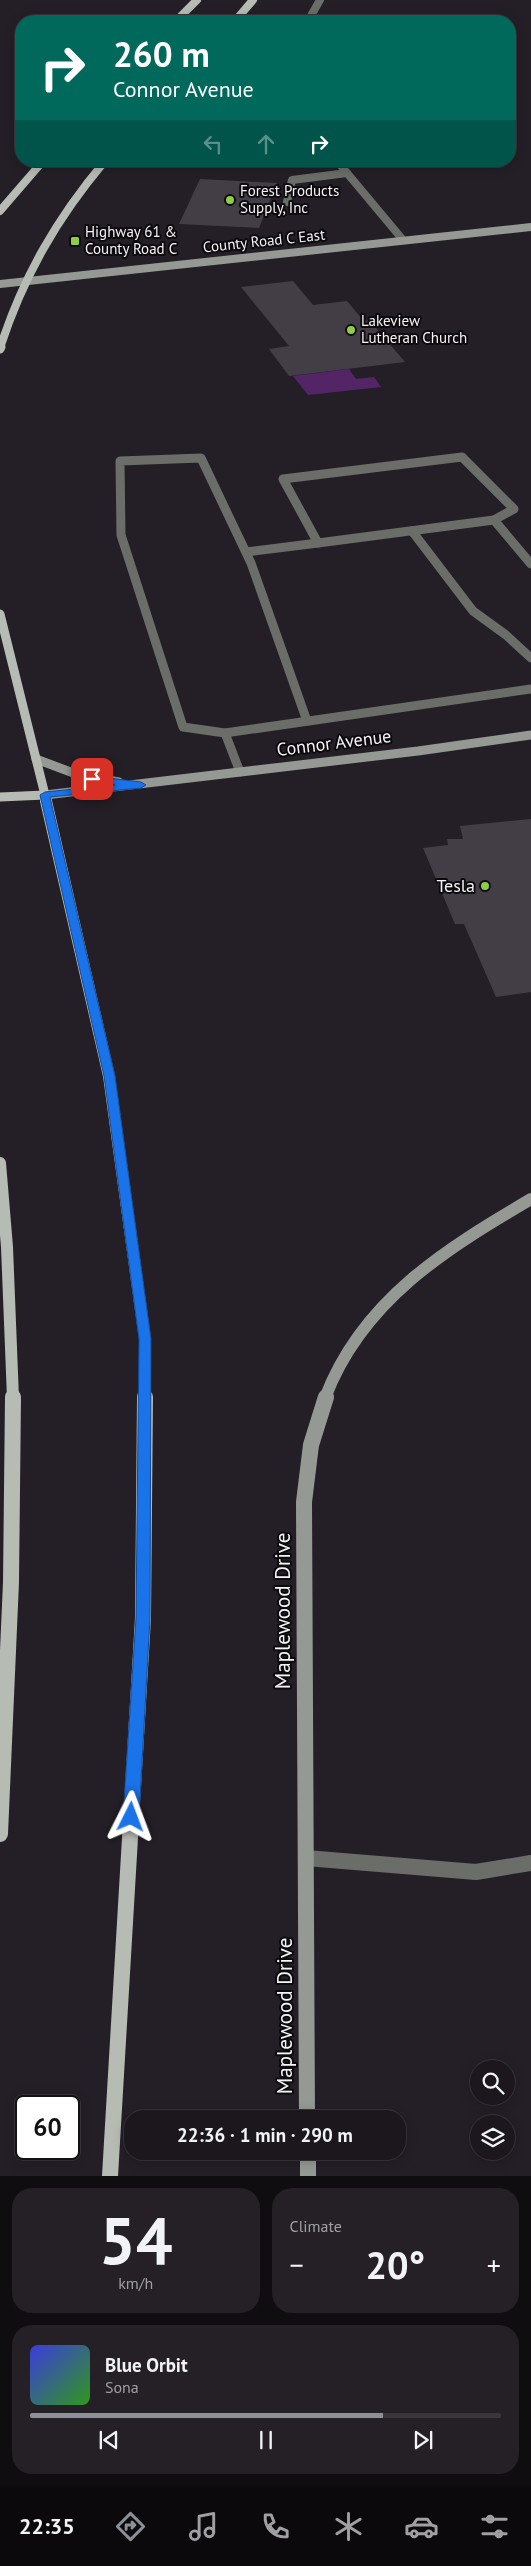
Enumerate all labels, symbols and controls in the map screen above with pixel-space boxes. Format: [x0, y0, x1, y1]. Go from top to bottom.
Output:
text: 260 m [113, 31, 210, 77]
icon: right [30, 35, 95, 100]
text: Connor Avenue [113, 75, 254, 103]
icon: left [199, 130, 227, 158]
icon: ahead [252, 130, 280, 158]
icon: right [305, 130, 333, 158]
place label: Forest Products Supply, Inc [240, 181, 339, 217]
marker: Forest Products Supply, Inc [224, 194, 236, 206]
place label: Highway 61 & County Road C [85, 222, 177, 258]
street label: County Road C East [202, 225, 326, 256]
marker: Highway 61 & County Road C [69, 235, 81, 247]
place label: Lakeview Lutheran Church [361, 311, 467, 347]
marker: Lakeview Lutheran Church [345, 324, 357, 336]
street label: Connor Avenue [275, 724, 393, 761]
pin [71, 758, 113, 800]
icon: arrive [78, 765, 106, 793]
place label: Tesla [436, 874, 475, 897]
marker: Tesla [479, 880, 491, 892]
street label: Maplewood Drive [269, 1533, 296, 1689]
position arrow [104, 1790, 156, 1842]
street label: Maplewood Drive [271, 1938, 298, 2094]
map controls [470, 2060, 515, 2160]
button: search [470, 2060, 515, 2105]
speed limit sign: 60 [15, 2095, 80, 2160]
button: layers [470, 2115, 515, 2160]
text: 22:36 · 1 min · 290 m [177, 2123, 353, 2147]
text: 54 [99, 2198, 173, 2282]
text: Climate [290, 2216, 342, 2236]
text: 20° [365, 2240, 425, 2289]
text: − [290, 2246, 304, 2283]
text: + [487, 2246, 501, 2283]
text: km/h [118, 2273, 153, 2293]
text: Blue Orbit [105, 2353, 188, 2377]
text: Sona [105, 2377, 139, 2397]
icon: previous [95, 2426, 123, 2454]
icon: pause [252, 2426, 280, 2454]
icon: next [409, 2426, 437, 2454]
icon: directions [113, 2509, 148, 2544]
icon: music [186, 2509, 221, 2544]
icon: phone [258, 2509, 293, 2544]
icon: climate [331, 2509, 366, 2544]
icon: car [404, 2509, 439, 2544]
icon: filters [477, 2509, 512, 2544]
text: 22:35 [19, 2512, 75, 2540]

